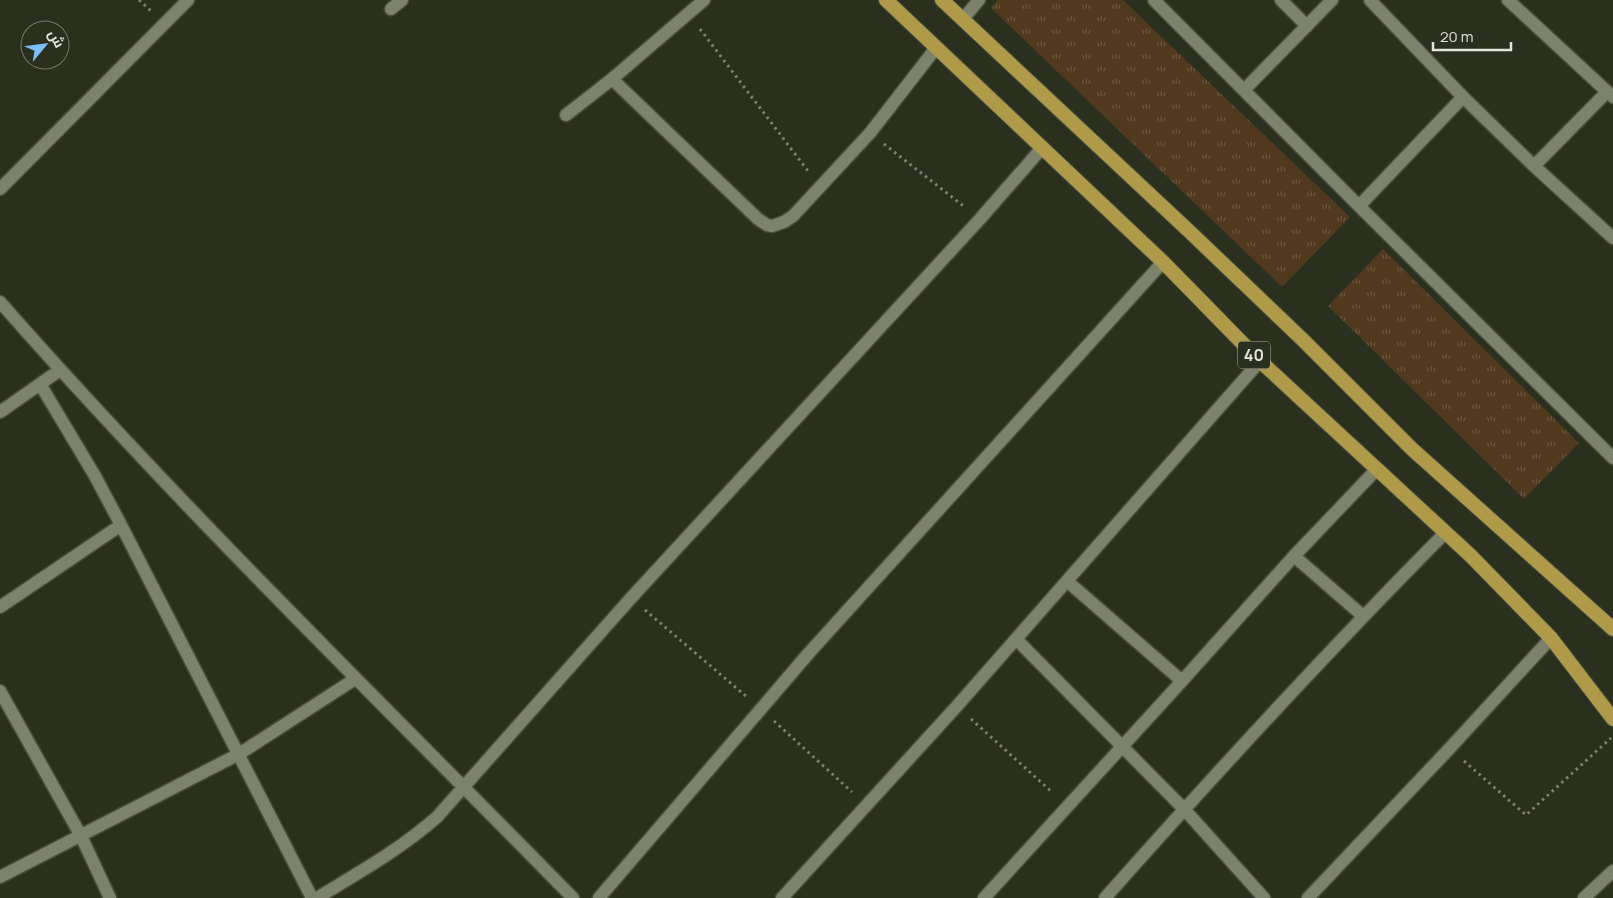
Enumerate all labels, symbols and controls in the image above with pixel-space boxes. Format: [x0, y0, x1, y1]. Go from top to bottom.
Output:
north arrow [20, 20, 70, 70]
scale bar [1433, 20, 1510, 52]
text: ش [44, 26, 69, 51]
text: 20 m [1440, 26, 1473, 47]
road number: 40 [1238, 342, 1270, 368]

